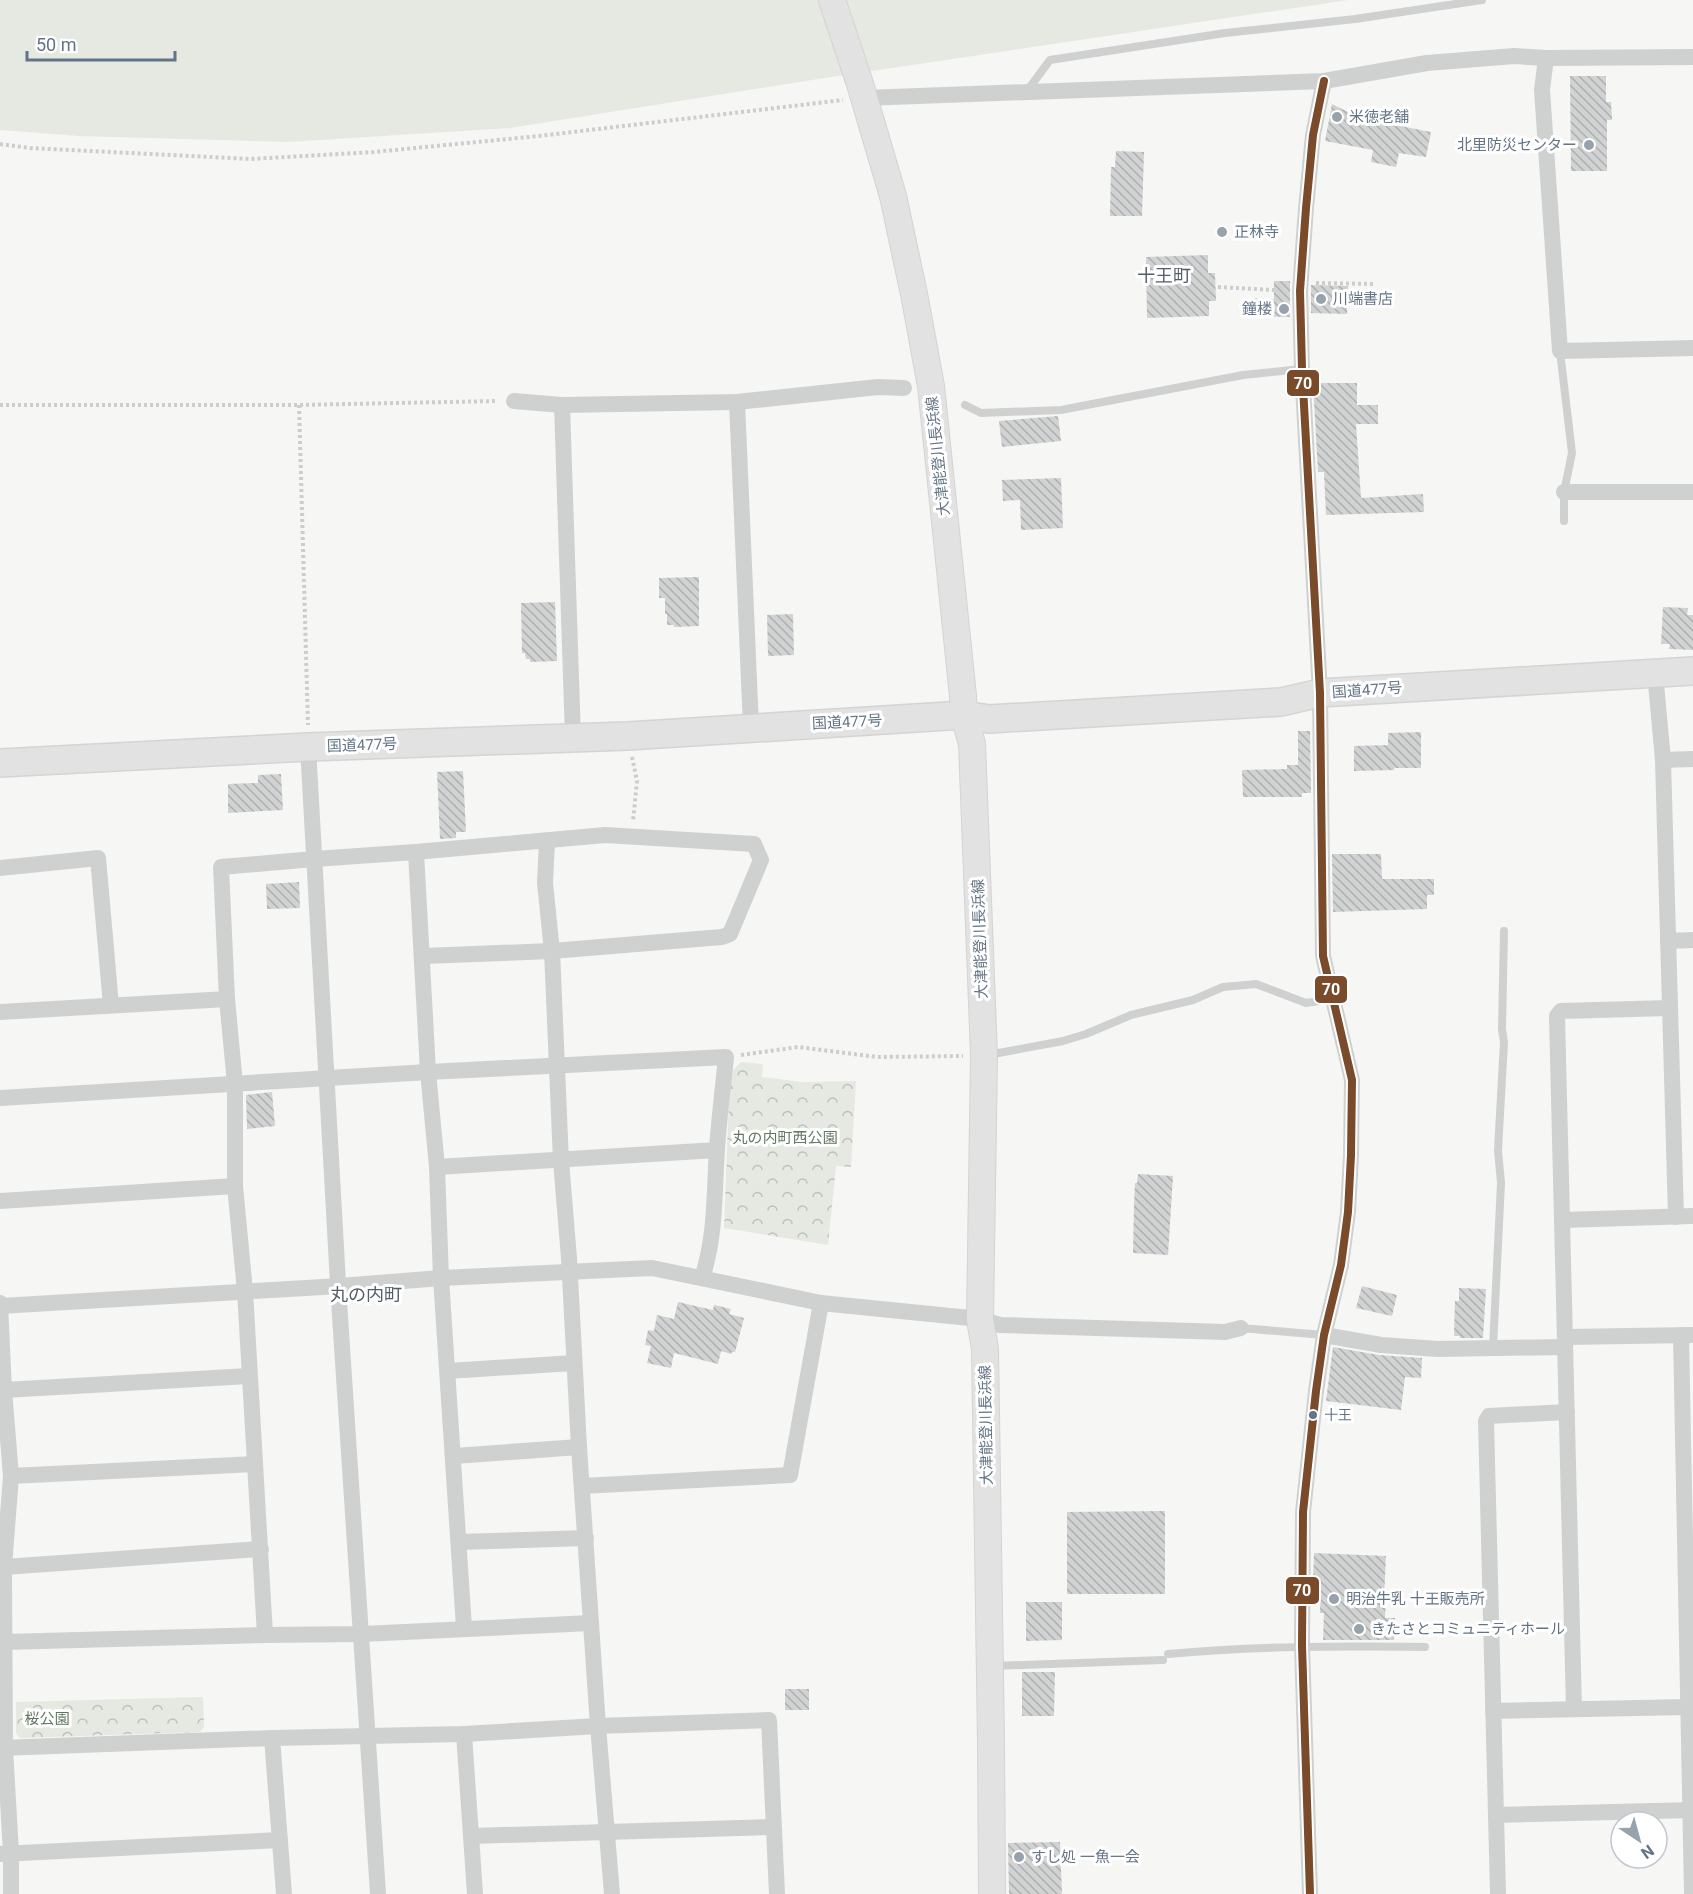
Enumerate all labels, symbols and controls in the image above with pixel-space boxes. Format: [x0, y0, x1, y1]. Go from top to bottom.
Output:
scale bar [27, 24, 176, 62]
text: 50 m [36, 34, 76, 55]
place label: 米徳老舗 [1349, 108, 1409, 126]
marker: 米徳老舗 [1330, 110, 1344, 124]
place label: 北里防災センター [1457, 136, 1577, 154]
marker: 北里防災センター [1582, 138, 1596, 152]
place label: 正林寺 [1234, 223, 1279, 241]
marker: 正林寺 [1215, 225, 1229, 239]
district label: 十王町 [1137, 265, 1191, 286]
place label: 川端書店 [1333, 290, 1393, 308]
marker: 川端書店 [1314, 292, 1328, 306]
place label: 鐘楼 [1242, 300, 1272, 318]
marker: 鐘楼 [1277, 302, 1291, 316]
line badge: 70 [1286, 369, 1320, 397]
text: 70 [1294, 374, 1312, 393]
street label: 大津能登川長浜線 [923, 395, 953, 517]
street label: 国道477号 [1331, 679, 1403, 701]
street label: 国道477号 [811, 711, 883, 733]
street label: 国道477号 [327, 735, 397, 755]
street label: 大津能登川長浜線 [969, 879, 991, 999]
line badge: 70 [1314, 975, 1348, 1004]
text: 70 [1322, 980, 1340, 999]
park label: 丸の内町西公園 [732, 1129, 838, 1147]
district label: 丸の内町 [330, 1284, 402, 1305]
street label: 大津能登川長浜線 [976, 1365, 996, 1485]
place label: 十王 [1324, 1407, 1352, 1423]
marker: 十王 [1307, 1409, 1319, 1421]
line badge: 70 [1285, 1576, 1320, 1605]
text: 70 [1293, 1581, 1311, 1600]
place label: 明治牛乳 十王販売所 [1346, 1590, 1485, 1608]
marker: 明治牛乳 十王販売所 [1327, 1592, 1341, 1606]
place label: きたさとコミュニティホール [1371, 1620, 1565, 1638]
marker: きたさとコミュニティホール [1352, 1622, 1366, 1636]
park label: 桜公園 [24, 1710, 70, 1728]
north arrow [1609, 1810, 1669, 1870]
text: N [1637, 1841, 1658, 1863]
place label: すし処 一魚一会 [1031, 1848, 1140, 1866]
marker: すし処 一魚一会 [1012, 1850, 1026, 1864]

